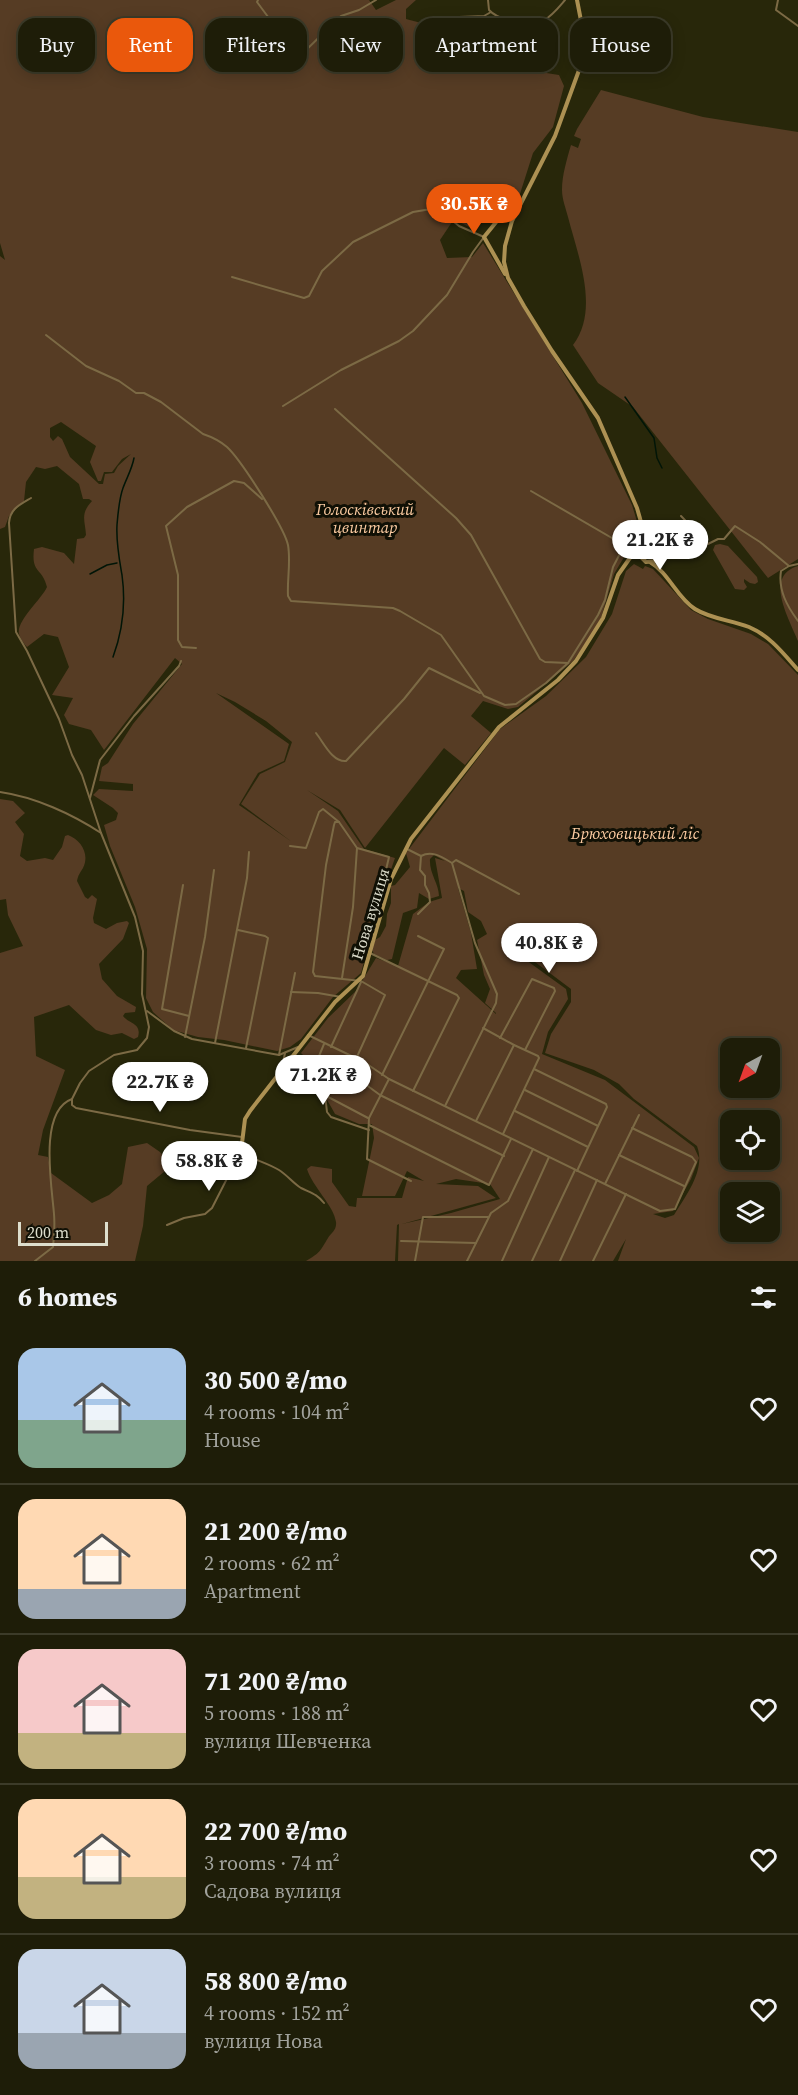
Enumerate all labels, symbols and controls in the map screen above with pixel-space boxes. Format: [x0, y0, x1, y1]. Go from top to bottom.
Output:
chip: Buy [18, 18, 95, 72]
chip: Rent [107, 18, 193, 72]
chip: Filters [205, 18, 307, 72]
chip: New [319, 18, 403, 72]
chip: Apartment [415, 18, 558, 72]
chip: House [570, 18, 671, 72]
pin: 30.5K ₴ [419, 184, 529, 235]
text: 30.5K ₴ [440, 189, 508, 217]
park label: Голосківський цвинтар [315, 498, 415, 538]
pin: 21.2K ₴ [605, 520, 715, 571]
text: 21.2K ₴ [626, 525, 694, 553]
park label: Брюховицький ліс [570, 822, 700, 844]
street label: Нова вулиця [346, 865, 394, 963]
pin: 40.8K ₴ [494, 923, 604, 974]
text: 40.8K ₴ [515, 928, 583, 956]
north arrow [720, 1038, 780, 1098]
map controls [720, 1038, 780, 1242]
pin: 71.2K ₴ [268, 1055, 378, 1106]
text: 71.2K ₴ [289, 1060, 357, 1088]
pin: 22.7K ₴ [105, 1062, 215, 1113]
text: 22.7K ₴ [126, 1067, 194, 1095]
button: locate [720, 1110, 780, 1170]
pin: 58.8K ₴ [154, 1141, 264, 1192]
text: 58.8K ₴ [175, 1146, 243, 1174]
button: layers [720, 1182, 780, 1242]
scale bar [18, 1219, 108, 1246]
text: 200 m [27, 1221, 69, 1243]
text: 6 homes [18, 1279, 117, 1315]
icon: filters [747, 1281, 780, 1314]
text: 30 500 ₴/mo [204, 1362, 347, 1398]
icon: home [66, 1372, 138, 1444]
icon: heart [747, 1392, 780, 1425]
text: 4 rooms · 104 m² [204, 1398, 350, 1426]
text: House [204, 1426, 261, 1454]
text: 21 200 ₴/mo [204, 1513, 347, 1549]
icon: home [66, 1523, 138, 1595]
icon: heart [747, 1543, 780, 1576]
text: 2 rooms · 62 m² [204, 1549, 340, 1577]
text: Apartment [204, 1577, 301, 1605]
text: 71 200 ₴/mo [204, 1663, 347, 1699]
icon: home [66, 1673, 138, 1745]
icon: heart [747, 1693, 780, 1726]
text: 5 rooms · 188 m² [204, 1699, 350, 1727]
text: вулиця Шевченка [204, 1727, 371, 1755]
text: 22 700 ₴/mo [204, 1813, 347, 1849]
icon: home [66, 1823, 138, 1895]
icon: heart [747, 1843, 780, 1876]
text: 3 rooms · 74 m² [204, 1849, 340, 1877]
text: Садова вулиця [204, 1877, 341, 1905]
text: 58 800 ₴/mo [204, 1963, 347, 1999]
icon: home [66, 1973, 138, 2045]
icon: heart [747, 1993, 780, 2026]
text: 4 rooms · 152 m² [204, 1999, 350, 2027]
text: вулиця Нова [204, 2027, 323, 2055]

